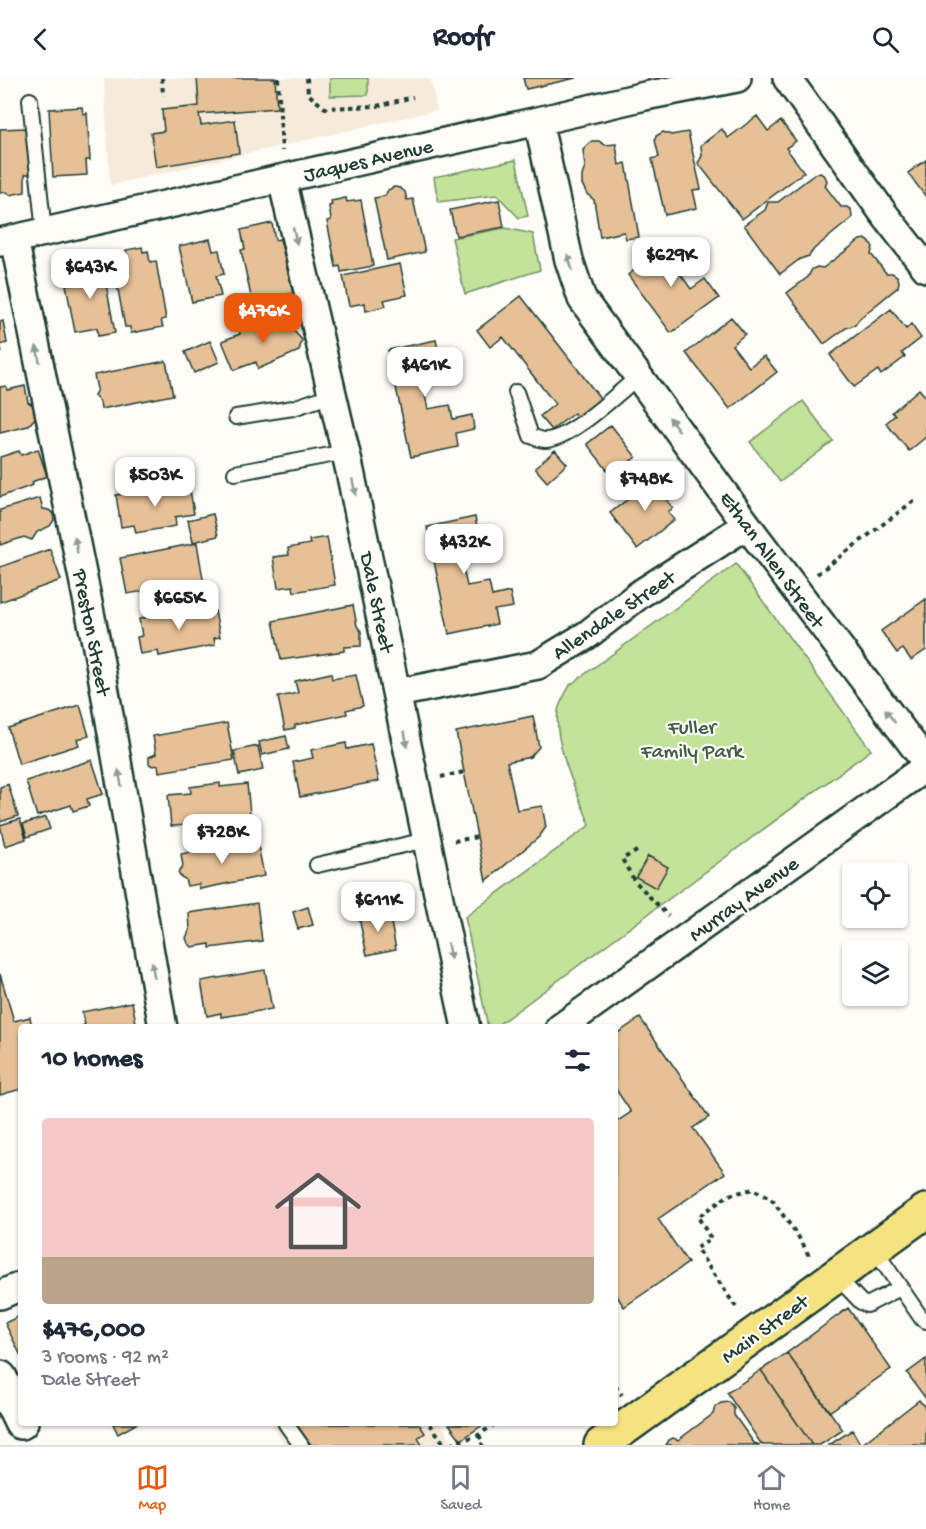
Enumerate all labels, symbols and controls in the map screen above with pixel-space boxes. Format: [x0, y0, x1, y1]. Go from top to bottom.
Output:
icon: back [24, 23, 57, 56]
text: Roofr [433, 23, 493, 55]
icon: search [869, 23, 902, 56]
street label: Jaques Avenue [302, 135, 437, 189]
one-way arrow [291, 226, 301, 245]
pin: $629K [629, 237, 713, 288]
text: $629K [646, 245, 696, 268]
pin: $643K [48, 249, 132, 300]
one-way arrow [565, 252, 574, 270]
text: $643K [65, 257, 115, 280]
pin: $476K [221, 293, 305, 344]
text: $476K [238, 301, 288, 324]
one-way arrow [33, 344, 42, 363]
pin: $461K [383, 347, 467, 398]
text: $461K [401, 355, 449, 378]
one-way arrow [669, 417, 681, 432]
pin: $503K [113, 457, 197, 508]
pin: $748K [603, 461, 687, 512]
text: $503K [129, 465, 181, 488]
text: $748K [620, 469, 670, 492]
one-way arrow [349, 478, 359, 496]
street label: Ethan Allen Street [712, 488, 830, 636]
pin: $432K [422, 524, 506, 575]
text: $432K [439, 532, 489, 555]
one-way arrow [71, 535, 80, 554]
street label: Dale Street [351, 548, 398, 657]
street label: Allendale Street [549, 565, 683, 667]
street label: Preston Street [65, 566, 115, 700]
pin: $665K [137, 580, 221, 631]
text: $665K [154, 588, 204, 611]
one-way arrow [884, 708, 896, 724]
park label: Fuller Family Park [640, 717, 746, 766]
one-way arrow [402, 730, 411, 749]
one-way arrow [115, 768, 124, 787]
pin: $728K [180, 814, 264, 865]
text: $728K [196, 822, 248, 845]
street label: Murray Avenue [685, 852, 806, 949]
map controls [842, 862, 908, 1006]
button: locate [842, 862, 908, 928]
pin: $611K [336, 882, 420, 933]
text: $611K [355, 890, 401, 913]
button: layers [842, 940, 908, 1006]
one-way arrow [445, 942, 454, 961]
one-way arrow [148, 960, 157, 979]
icon: filters [561, 1044, 594, 1077]
text: 10 homes [42, 1045, 142, 1076]
icon: home [264, 1157, 372, 1265]
street label: Main Street [718, 1289, 817, 1371]
text: $476,000 [42, 1316, 145, 1347]
text: 3 rooms · 92 m² [42, 1347, 169, 1370]
text: Dale Street [42, 1370, 139, 1393]
tab: Map [136, 1461, 169, 1516]
tab: Saved [440, 1461, 481, 1516]
tab: Home [753, 1461, 790, 1516]

